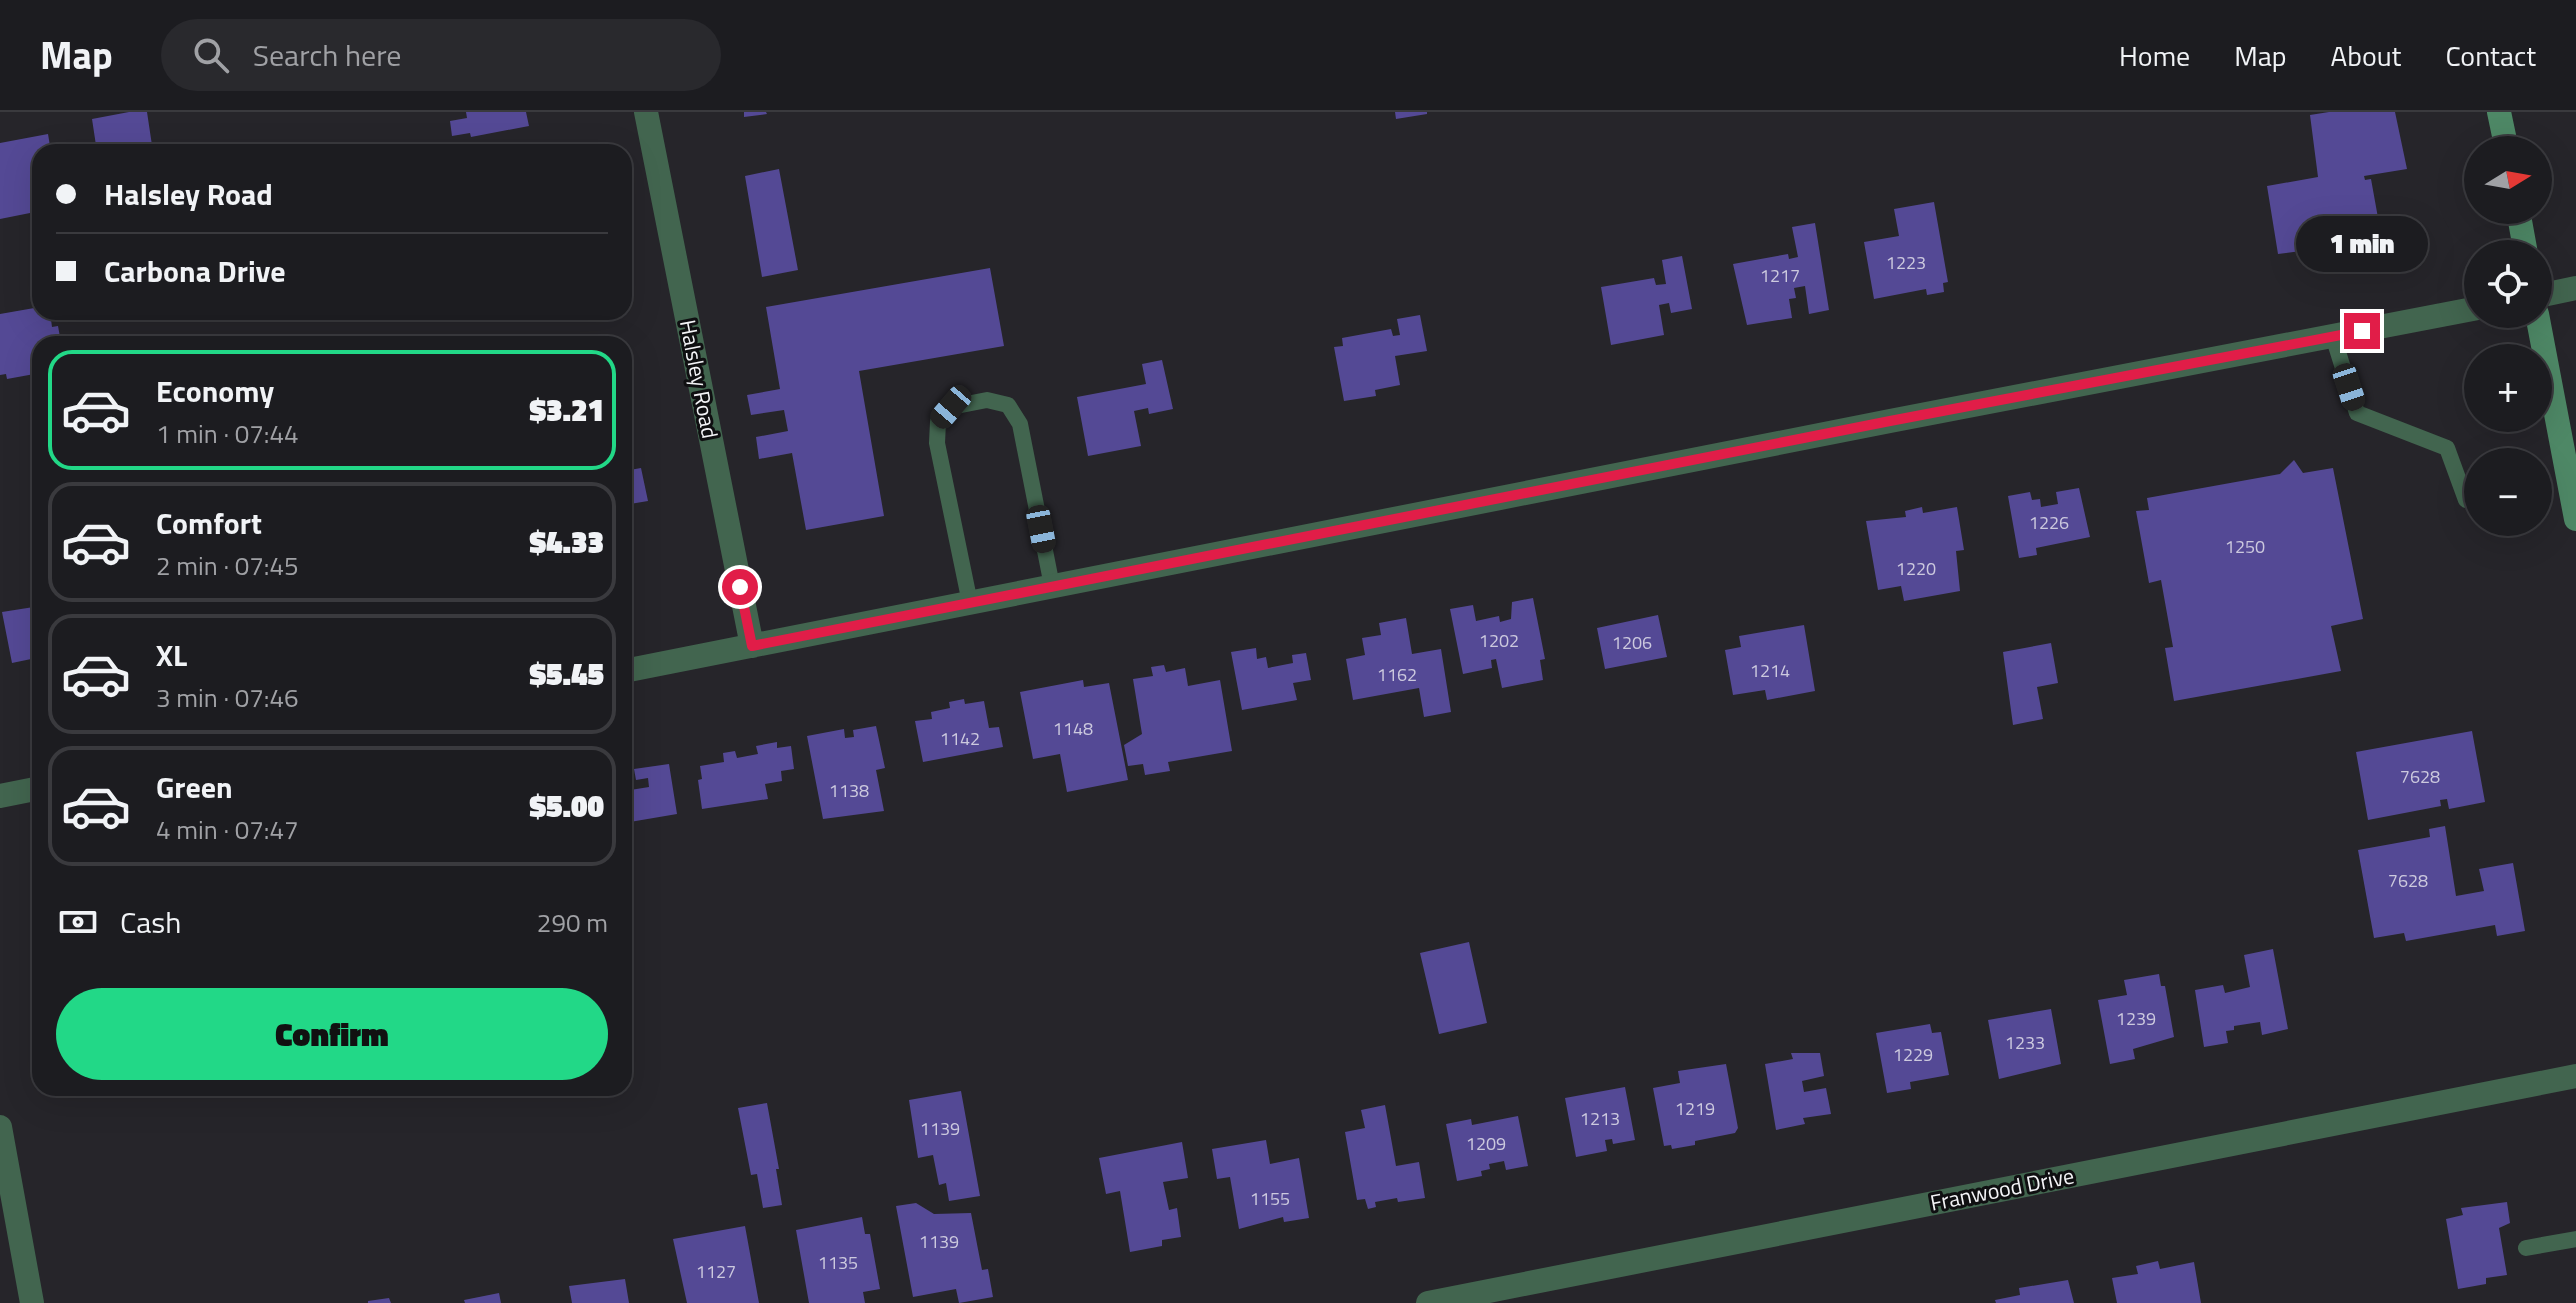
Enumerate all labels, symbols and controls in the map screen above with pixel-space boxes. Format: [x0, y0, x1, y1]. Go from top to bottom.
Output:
search box [161, 19, 721, 91]
text: Map [40, 26, 113, 84]
text: Search here [253, 32, 402, 78]
icon: search [189, 33, 233, 77]
text: Home [2119, 34, 2190, 77]
text: Map [2234, 34, 2287, 77]
text: About [2331, 34, 2401, 77]
text: Contact [2445, 34, 2536, 77]
north arrow [2464, 136, 2552, 224]
map controls [2464, 136, 2552, 536]
text: Halsley Road [104, 171, 273, 217]
callout: 1 min [2296, 215, 2428, 271]
text: 1 min [2330, 224, 2394, 263]
button: locate [2464, 240, 2552, 328]
text: Carbona Drive [104, 248, 286, 294]
house number: 1223 [1886, 249, 1926, 276]
house number: 1217 [1760, 262, 1800, 289]
route end [2344, 313, 2380, 349]
street label: Halsley Road [671, 317, 727, 441]
button: + [2464, 344, 2552, 432]
car [2330, 360, 2368, 414]
text: Economy [156, 368, 274, 414]
icon: car [60, 374, 132, 446]
car [926, 381, 976, 433]
text: $3.21 [530, 387, 604, 433]
text: 1 min · 07:44 [156, 414, 299, 453]
button: − [2464, 448, 2552, 536]
text: Comfort [156, 500, 262, 546]
car [1025, 503, 1057, 555]
icon: car [60, 506, 132, 578]
house number: 1226 [2029, 509, 2069, 536]
text: $4.33 [530, 519, 604, 565]
house number: 1250 [2225, 533, 2265, 560]
text: 2 min · 07:45 [156, 546, 299, 585]
house number: 1220 [1896, 555, 1936, 582]
route start [722, 569, 758, 605]
house number: 1202 [1479, 627, 1519, 654]
house number: 1206 [1612, 629, 1652, 656]
text: XL [156, 632, 187, 678]
icon: car [60, 638, 132, 710]
text: $5.45 [530, 651, 604, 697]
house number: 1214 [1750, 657, 1790, 684]
house number: 1162 [1377, 661, 1417, 688]
text: 3 min · 07:46 [156, 678, 299, 717]
house number: 1148 [1053, 715, 1093, 742]
house number: 1142 [940, 725, 980, 752]
house number: 7628 [2400, 763, 2440, 790]
text: Green [156, 764, 233, 810]
icon: car [60, 770, 132, 842]
house number: 1138 [829, 777, 869, 804]
text: $5.00 [530, 783, 604, 829]
text: 4 min · 07:47 [156, 810, 299, 849]
house number: 7628 [2388, 867, 2428, 894]
text: Cash [120, 899, 181, 945]
icon: cash [56, 900, 100, 944]
text: 290 m [537, 903, 608, 942]
button: Confirm [56, 988, 608, 1080]
house number: 1239 [2116, 1005, 2156, 1032]
house number: 1233 [2005, 1029, 2045, 1056]
house number: 1229 [1893, 1041, 1933, 1068]
house number: 1219 [1675, 1095, 1715, 1122]
house number: 1213 [1580, 1105, 1620, 1132]
house number: 1139 [920, 1115, 960, 1142]
house number: 1209 [1466, 1130, 1506, 1157]
street label: Franwood Drive [1927, 1158, 2077, 1220]
house number: 1155 [1250, 1185, 1290, 1212]
house number: 1139 [919, 1228, 959, 1255]
house number: 1135 [818, 1249, 858, 1276]
house number: 1127 [696, 1258, 736, 1285]

